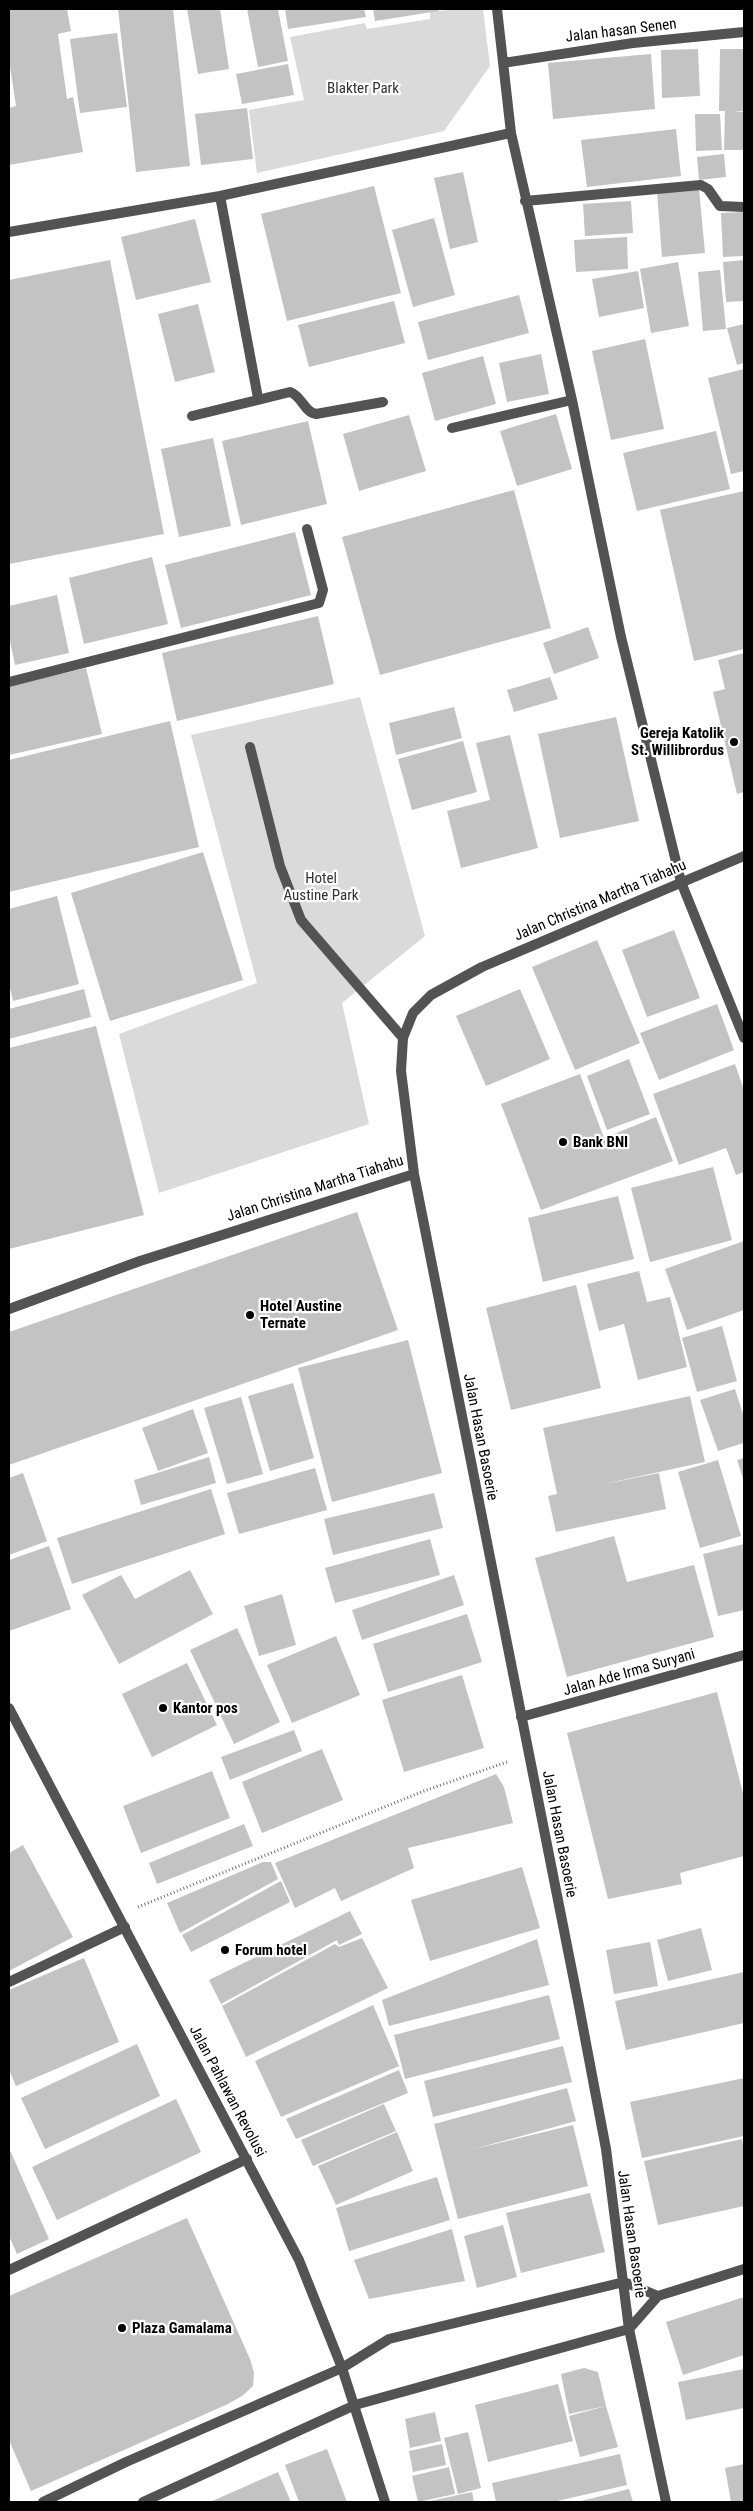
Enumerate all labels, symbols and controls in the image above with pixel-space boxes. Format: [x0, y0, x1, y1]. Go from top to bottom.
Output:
street label: Jalan hasan Senen [565, 14, 677, 46]
park label: Blakter Park [327, 79, 399, 97]
place label: Gereja Katolik St. Willibrordus [631, 724, 725, 759]
marker: Gereja Katolik St. Willibrordus [728, 736, 740, 748]
street label: Jalan Christina Martha Tiahahu [511, 856, 689, 944]
park label: Hotel Austine Park [283, 869, 359, 904]
place label: Bank BNI [573, 1133, 628, 1151]
marker: Bank BNI [557, 1136, 569, 1148]
street label: Jalan Christina Martha Tiahahu [224, 1151, 406, 1225]
place label: Hotel Austine Ternate [260, 1297, 342, 1332]
marker: Hotel Austine Ternate [244, 1309, 256, 1321]
street label: Jalan Hasan Basoerie [460, 1372, 502, 1502]
street label: Jalan Ade Irma Suryani [561, 1645, 697, 1699]
place label: Kantor pos [173, 1699, 238, 1717]
marker: Kantor pos [157, 1702, 169, 1714]
street label: Jalan Hasan Basoerie [539, 1769, 581, 1899]
place label: Forum hotel [235, 1941, 307, 1959]
marker: Forum hotel [219, 1944, 231, 1956]
street label: Jalan Pahlawan Revolusi [186, 2022, 270, 2160]
street label: Jalan Hasan Basoerie [614, 2169, 650, 2299]
place label: Plaza Gamalama [132, 2319, 232, 2337]
marker: Plaza Gamalama [116, 2322, 128, 2334]

